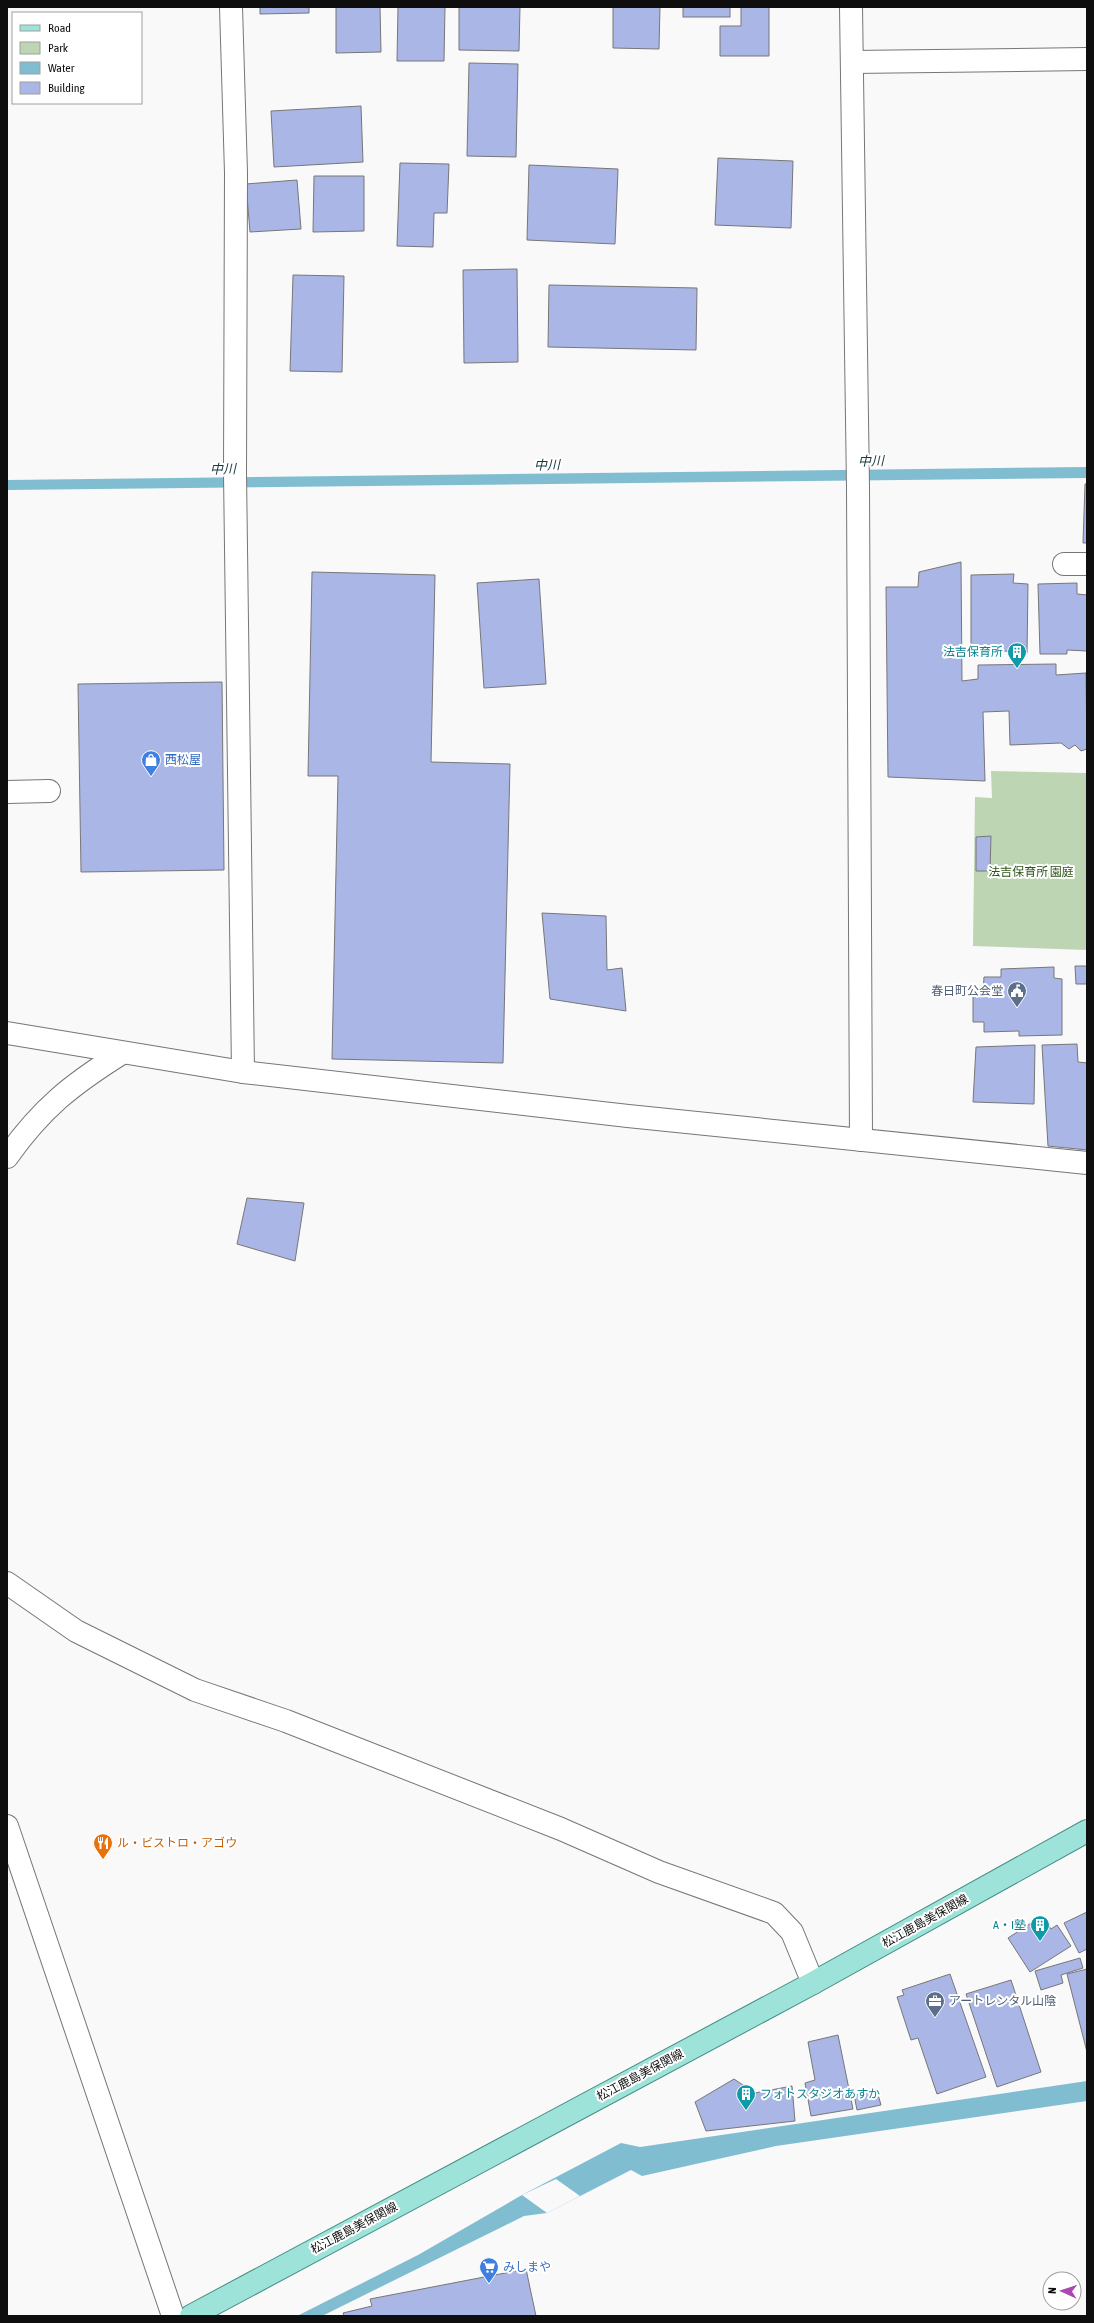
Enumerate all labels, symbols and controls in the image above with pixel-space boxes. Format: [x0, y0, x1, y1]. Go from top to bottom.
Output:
legend [12, 12, 142, 104]
text: Road [48, 21, 71, 35]
text: Park [48, 41, 69, 55]
text: Water [48, 61, 75, 75]
text: Building [48, 81, 86, 95]
water label: 中川 [858, 453, 886, 469]
water label: 中川 [534, 457, 562, 473]
water label: 中川 [210, 461, 238, 477]
building icon: 法吉保育所 [1006, 641, 1028, 669]
place label: 法吉保育所 [943, 645, 1003, 659]
shop icon: 西松屋 [140, 749, 162, 777]
place label: 西松屋 [165, 753, 201, 767]
park label: 法吉保育所 園庭 [988, 865, 1074, 879]
public building icon: 春日町公会堂 [1006, 980, 1028, 1008]
place label: 春日町公会堂 [931, 984, 1003, 998]
restaurant icon: ル・ビストロ・アゴウ [92, 1832, 114, 1860]
place label: ル・ビストロ・アゴウ [117, 1836, 237, 1850]
street label: 松江鹿島美保関線 [880, 1892, 970, 1950]
building icon: A・I塾 [1029, 1914, 1051, 1942]
place label: A・I塾 [993, 1918, 1026, 1932]
office icon: アートレンタル山陰 [924, 1990, 946, 2018]
place label: アートレンタル山陰 [949, 1994, 1056, 2008]
street label: 松江鹿島美保関線 [594, 2046, 686, 2104]
building icon: フォトスタジオあすか [735, 2083, 757, 2111]
place label: フォトスタジオあすか [760, 2087, 880, 2101]
street label: 松江鹿島美保関線 [308, 2199, 400, 2257]
supermarket icon: みしまや [478, 2256, 500, 2284]
place label: みしまや [503, 2260, 551, 2274]
north arrow [1042, 2271, 1082, 2311]
text: N [1046, 2287, 1058, 2294]

